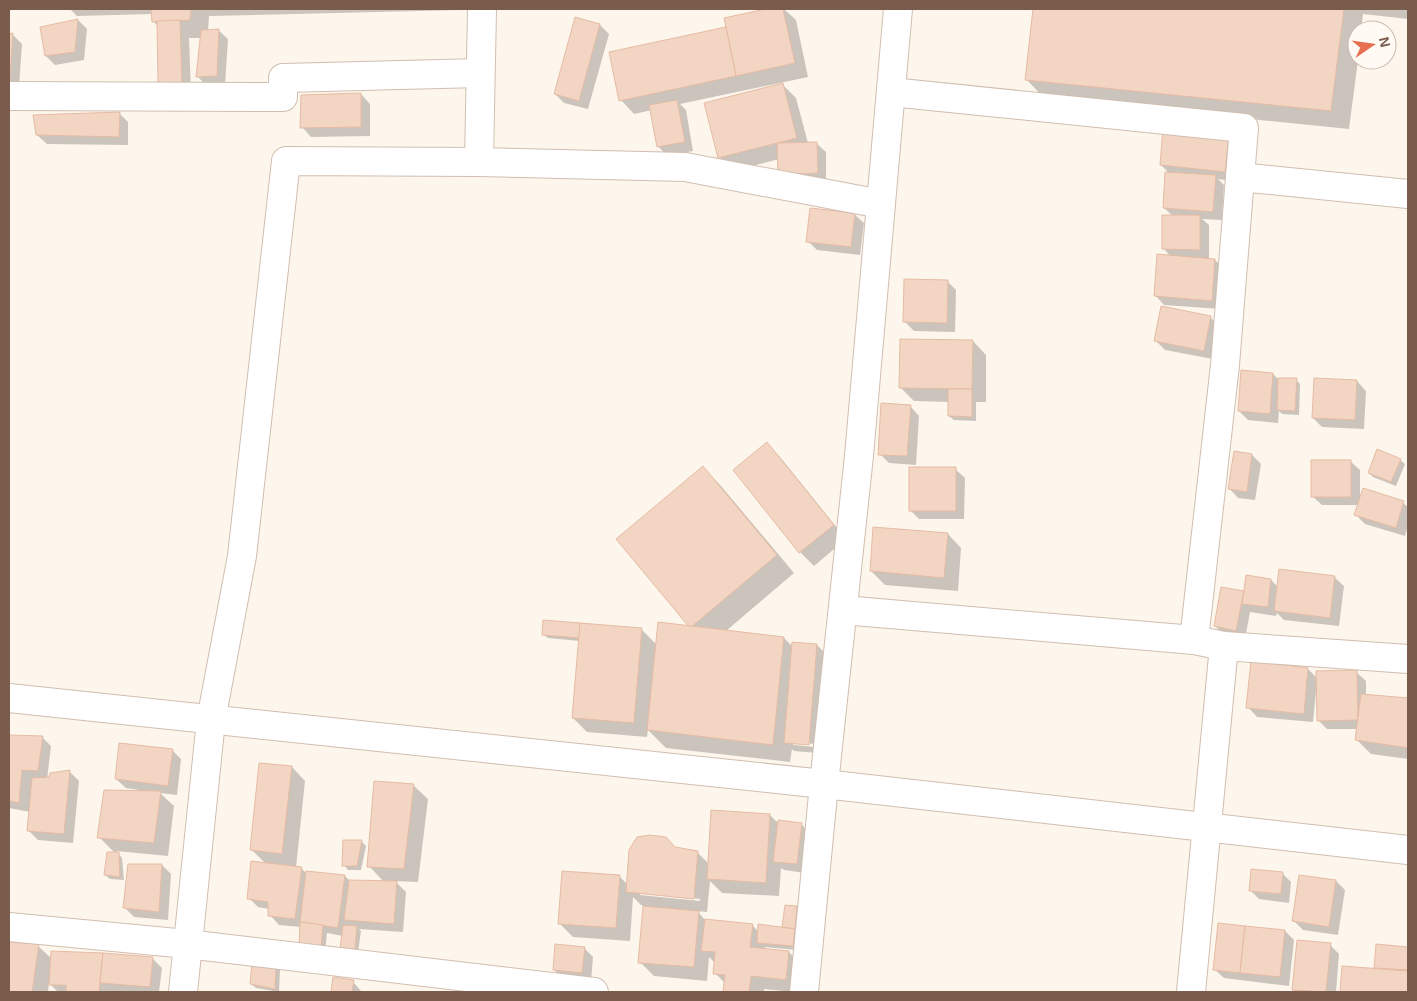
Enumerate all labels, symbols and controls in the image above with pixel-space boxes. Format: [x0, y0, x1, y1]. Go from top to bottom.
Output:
north arrow [1347, 20, 1397, 70]
text: N [1376, 35, 1394, 49]

